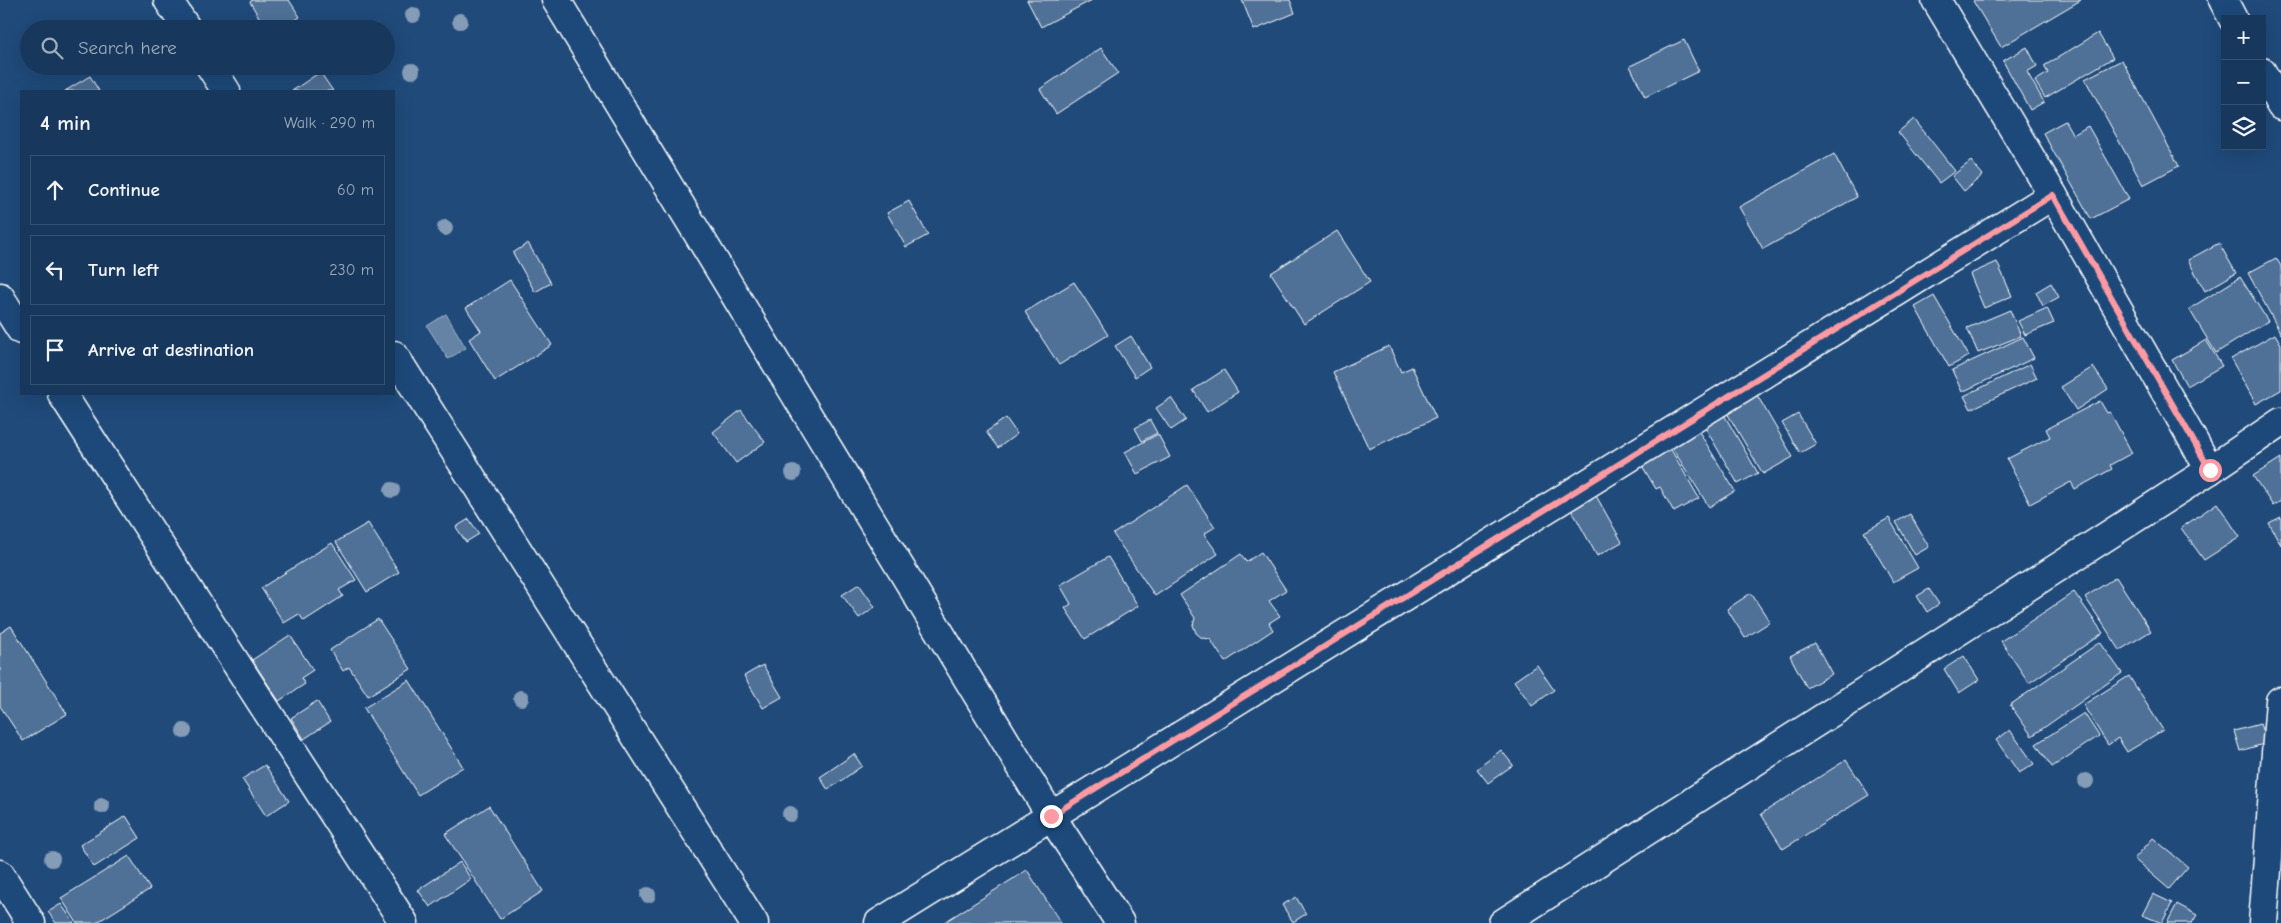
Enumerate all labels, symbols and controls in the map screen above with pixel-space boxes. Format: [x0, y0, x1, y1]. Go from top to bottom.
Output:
map controls [2221, 15, 2266, 150]
button: + [2221, 15, 2266, 60]
search box [20, 20, 395, 75]
icon: search [38, 34, 66, 62]
text: Search here [78, 37, 177, 59]
button: − [2221, 60, 2266, 105]
button: layers [2221, 105, 2266, 150]
text: 4 min [40, 111, 91, 135]
text: Walk · 290 m [284, 114, 375, 132]
icon: ahead [41, 176, 69, 204]
text: Continue [88, 179, 160, 201]
text: 60 m [337, 181, 374, 199]
icon: left [41, 256, 69, 284]
text: Turn left [88, 259, 159, 281]
text: 230 m [329, 261, 374, 279]
icon: arrive [41, 336, 69, 364]
text: Arrive at destination [88, 339, 254, 361]
route start [2199, 459, 2222, 482]
route end [1040, 805, 1063, 828]

